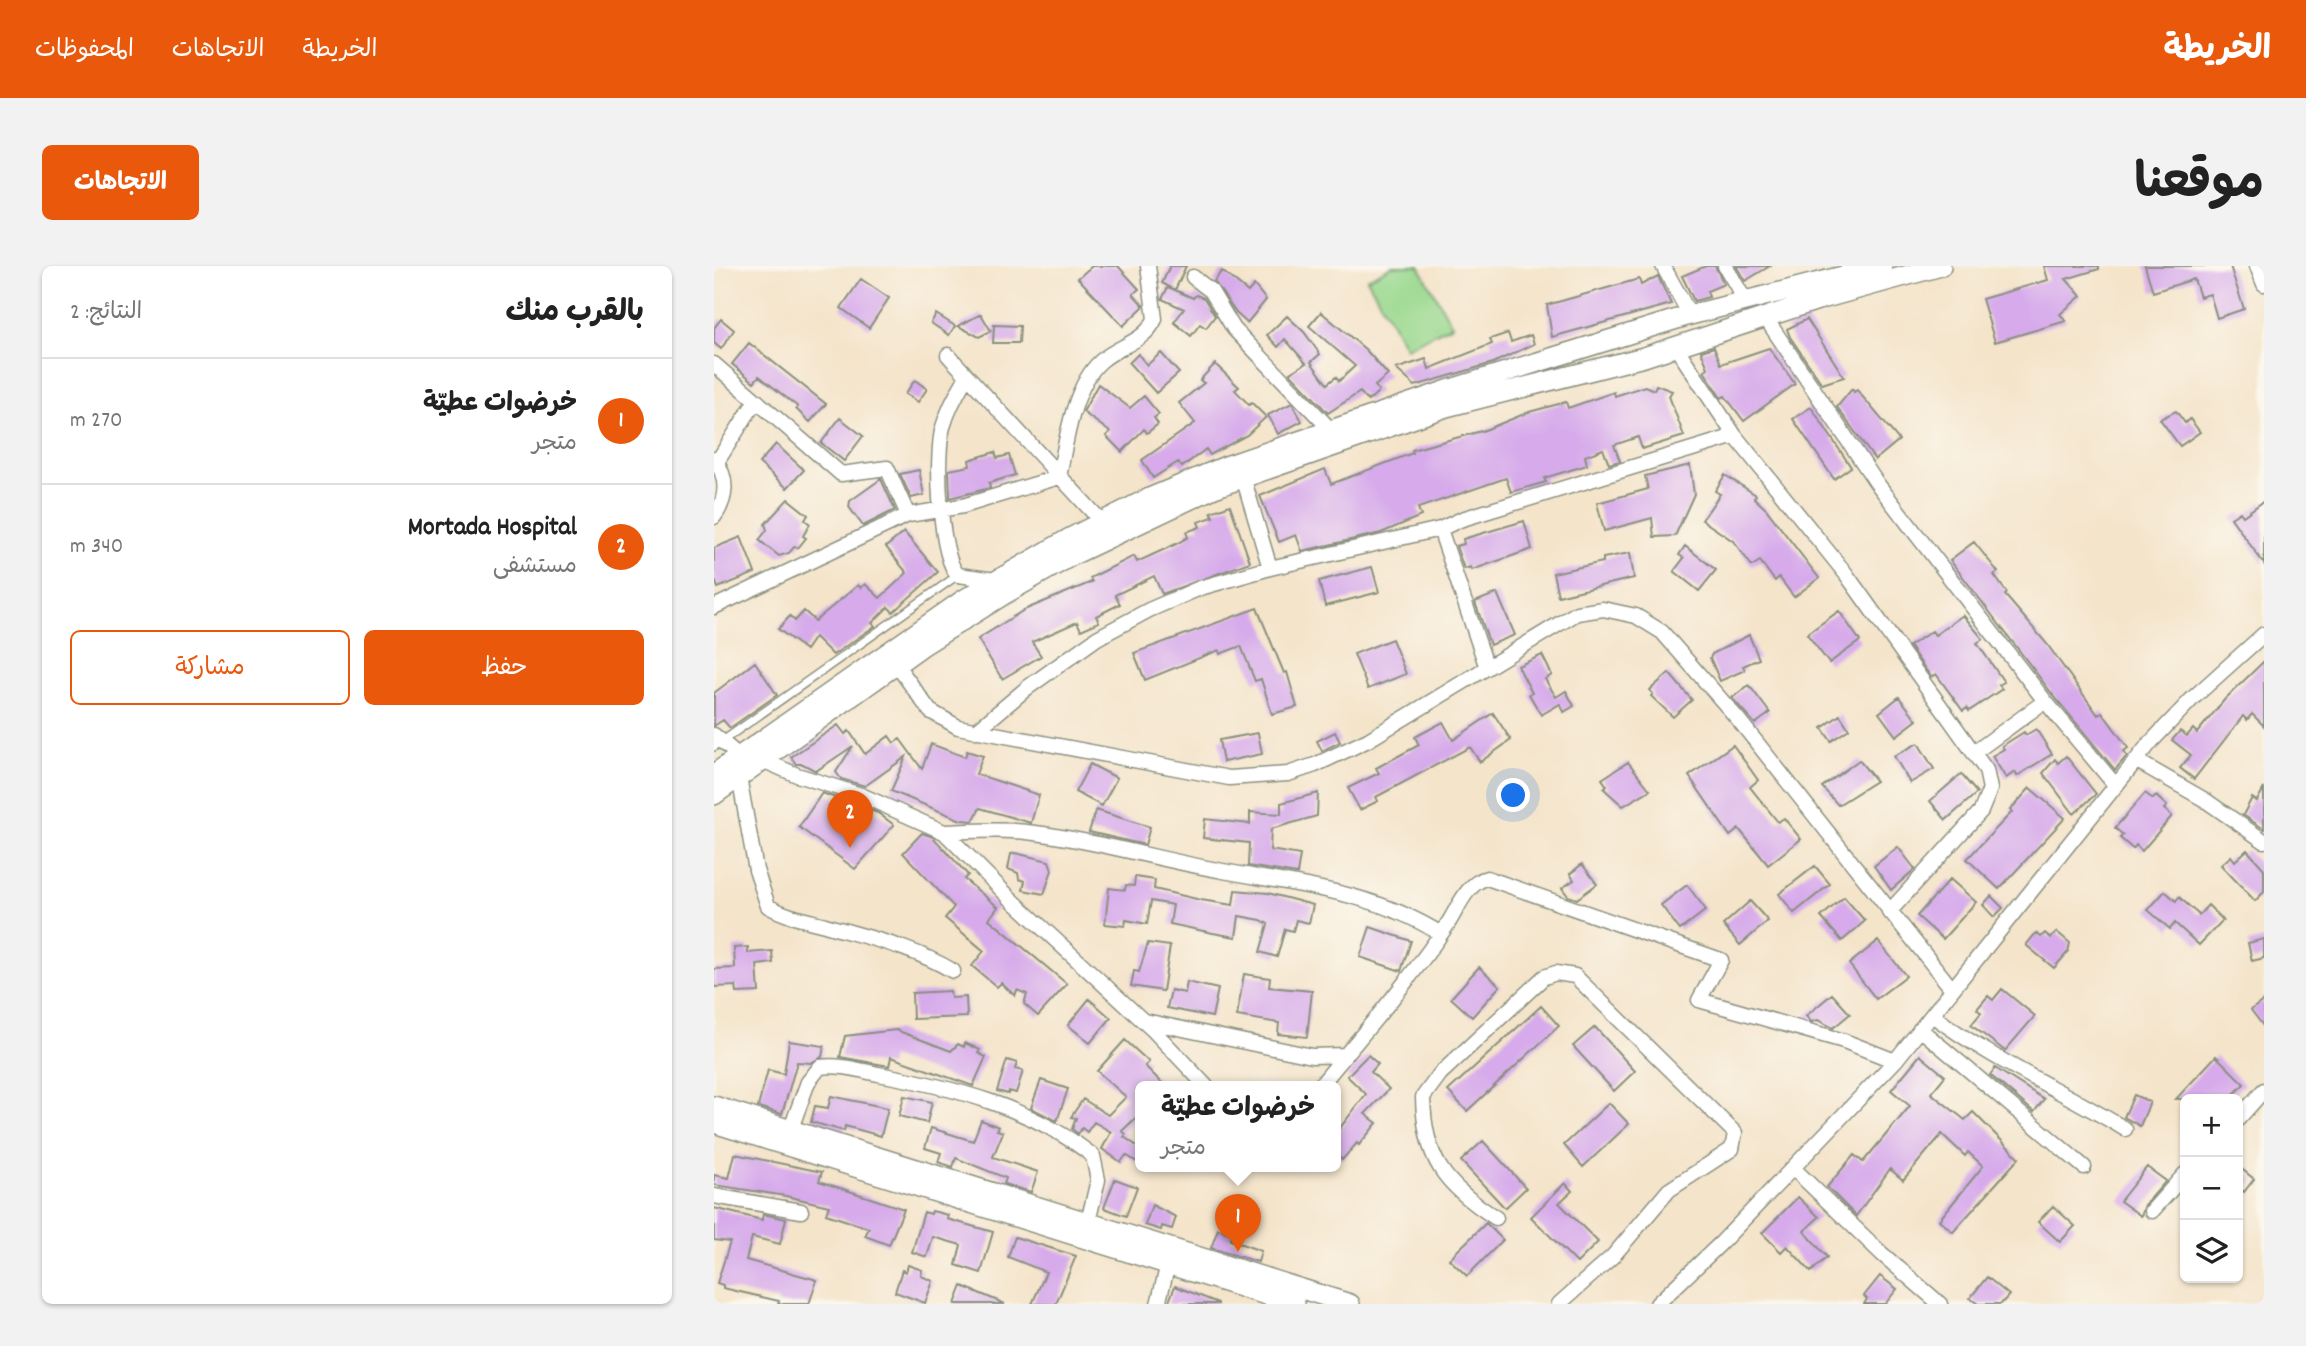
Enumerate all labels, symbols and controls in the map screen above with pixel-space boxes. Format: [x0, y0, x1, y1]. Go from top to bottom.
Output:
text: الخريطة [2164, 28, 2271, 75]
text: المحفوظات [35, 34, 134, 68]
text: الاتجاهات [172, 34, 265, 68]
text: الخريطة [303, 34, 377, 68]
button: الاتجاهات [42, 145, 199, 220]
text: موقعنا [2134, 151, 2264, 221]
text: بالقرب منك [506, 293, 644, 336]
text: النتائج: 2 [70, 297, 142, 330]
text: خرضوات عطيّة [423, 386, 577, 423]
text: 270 m [70, 405, 123, 438]
text: 1 [618, 405, 624, 438]
text: متجر [532, 428, 577, 461]
text: Mortada Hospital [408, 510, 577, 547]
text: 340 m [70, 531, 123, 564]
text: 2 [616, 531, 626, 564]
text: مستشفى [493, 551, 577, 584]
button: مشاركة [70, 630, 350, 705]
button: حفظ [364, 630, 644, 705]
your location [1496, 778, 1530, 812]
pin: 2 [827, 790, 873, 848]
popup [1135, 1081, 1341, 1172]
text: خرضوات عطيّة [1161, 1091, 1315, 1128]
map controls [2180, 1094, 2243, 1283]
button: + [2180, 1094, 2243, 1157]
text: متجر [1161, 1133, 1206, 1166]
button: − [2180, 1157, 2243, 1220]
pin: 1 [1215, 1194, 1261, 1252]
button: layers [2180, 1220, 2243, 1283]

